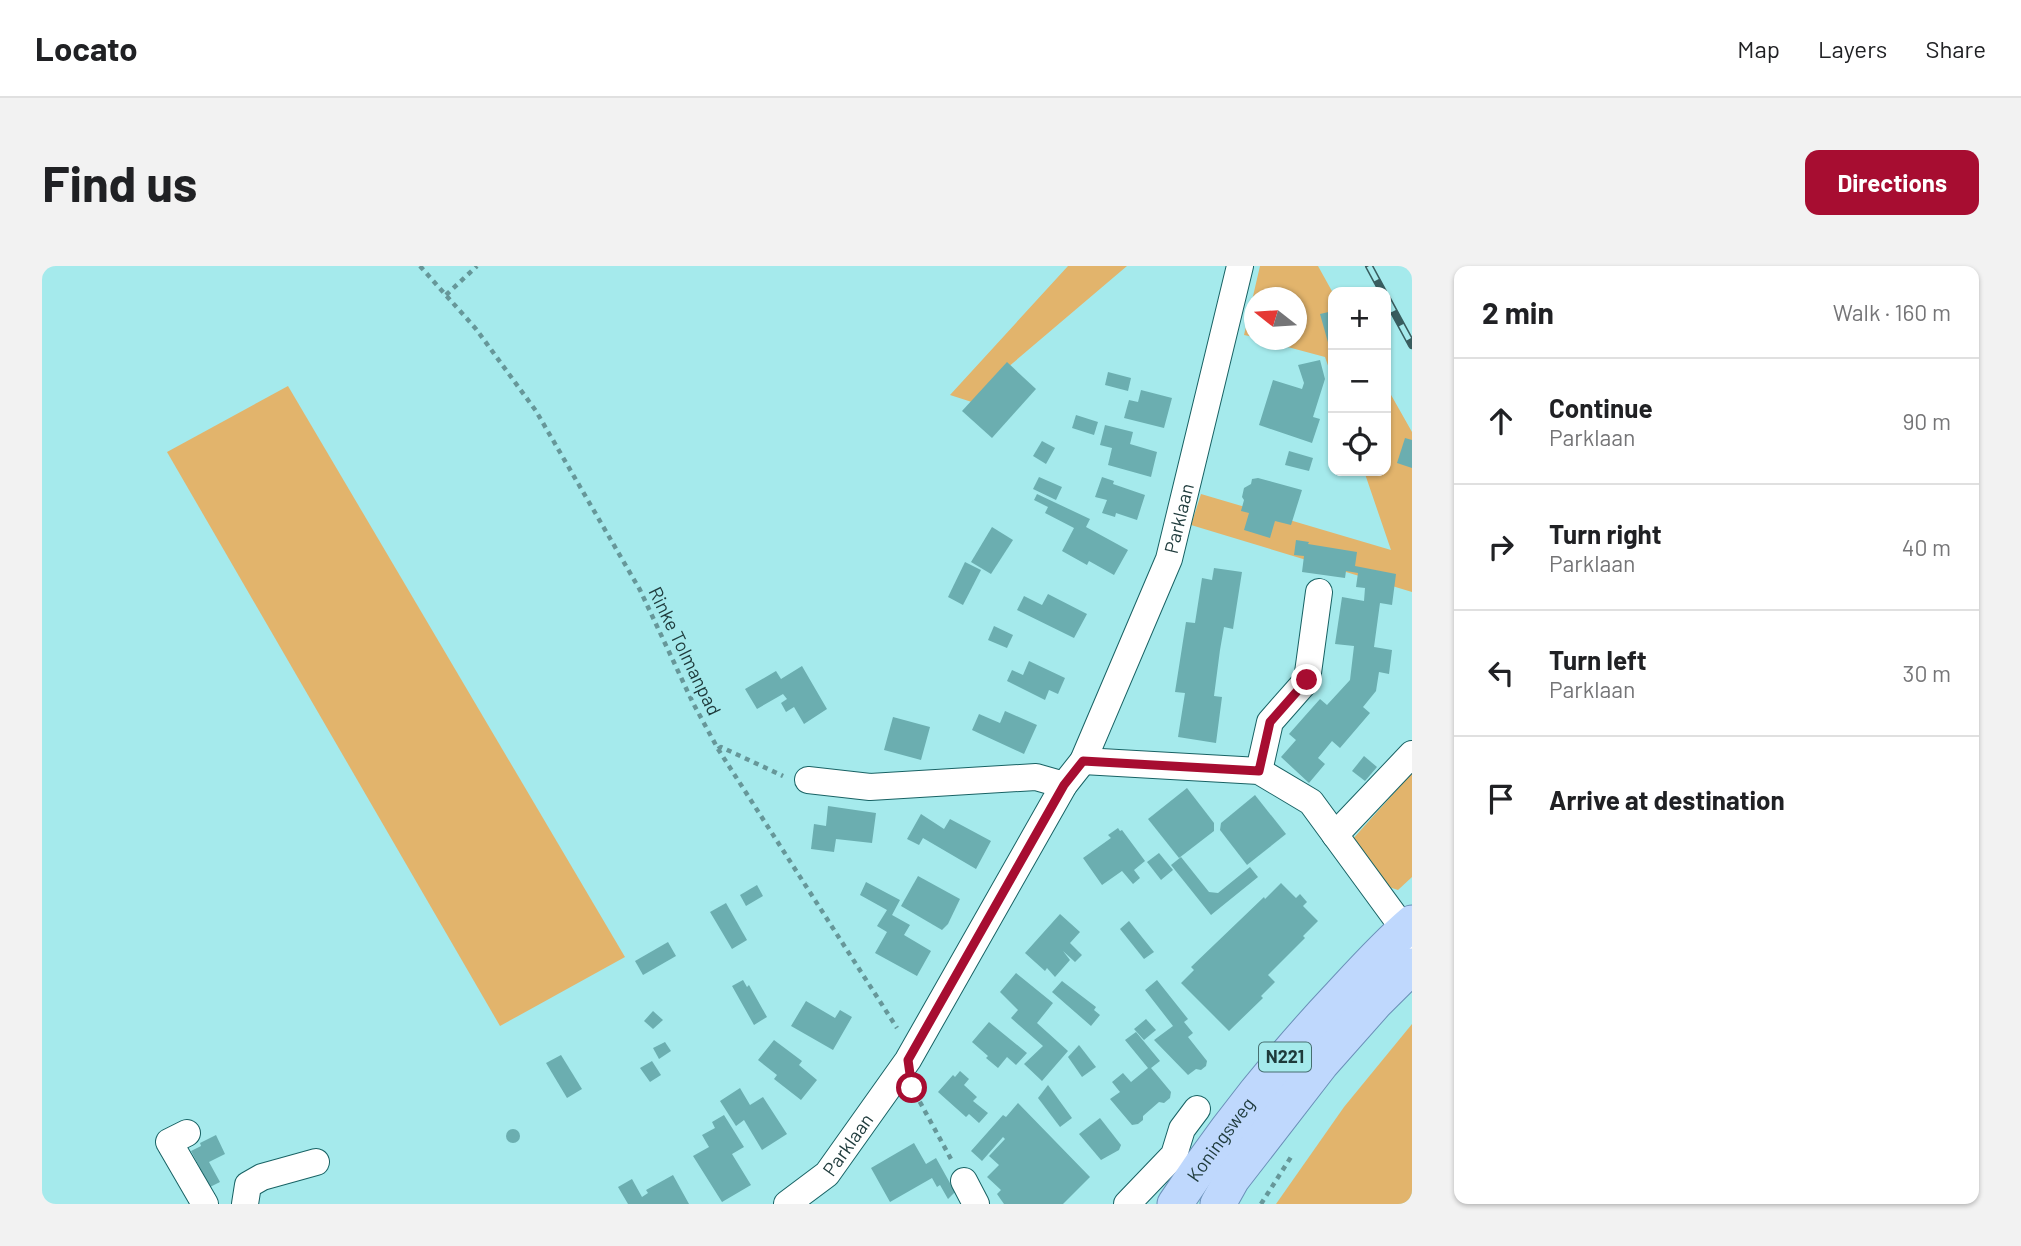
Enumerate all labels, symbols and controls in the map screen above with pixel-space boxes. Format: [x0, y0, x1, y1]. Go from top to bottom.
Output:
text: Locato [35, 28, 138, 68]
text: Map [1737, 34, 1780, 63]
text: Layers [1818, 34, 1887, 63]
text: Share [1925, 34, 1986, 63]
button: Directions [1805, 150, 1979, 215]
text: Find us [42, 153, 197, 212]
north arrow [1244, 287, 1307, 350]
map controls [1328, 287, 1391, 476]
button: + [1328, 287, 1391, 350]
text: 2 min [1482, 294, 1554, 330]
text: Walk · 160 m [1833, 298, 1951, 326]
button: − [1328, 350, 1391, 413]
text: Continue [1549, 392, 1653, 423]
icon: ahead [1482, 402, 1520, 440]
text: 90 m [1902, 407, 1951, 435]
button: locate [1328, 413, 1391, 476]
text: Parklaan [1549, 423, 1635, 451]
street label: Parklaan [1159, 481, 1198, 556]
text: Turn right [1549, 518, 1662, 549]
icon: right [1482, 528, 1520, 566]
text: 40 m [1902, 533, 1951, 561]
text: Parklaan [1549, 549, 1635, 577]
street label: Rinke Tolmanpad [644, 583, 727, 719]
text: Turn left [1549, 644, 1647, 675]
icon: left [1482, 654, 1520, 692]
text: 30 m [1903, 659, 1951, 687]
route end [1291, 664, 1322, 695]
text: Parklaan [1549, 675, 1635, 703]
icon: arrive [1482, 780, 1520, 818]
text: Arrive at destination [1549, 784, 1785, 815]
road number: N221 [1259, 1042, 1311, 1072]
route start [896, 1072, 927, 1103]
street label: Koningsweg [1181, 1092, 1259, 1186]
street label: Parklaan [817, 1109, 878, 1180]

